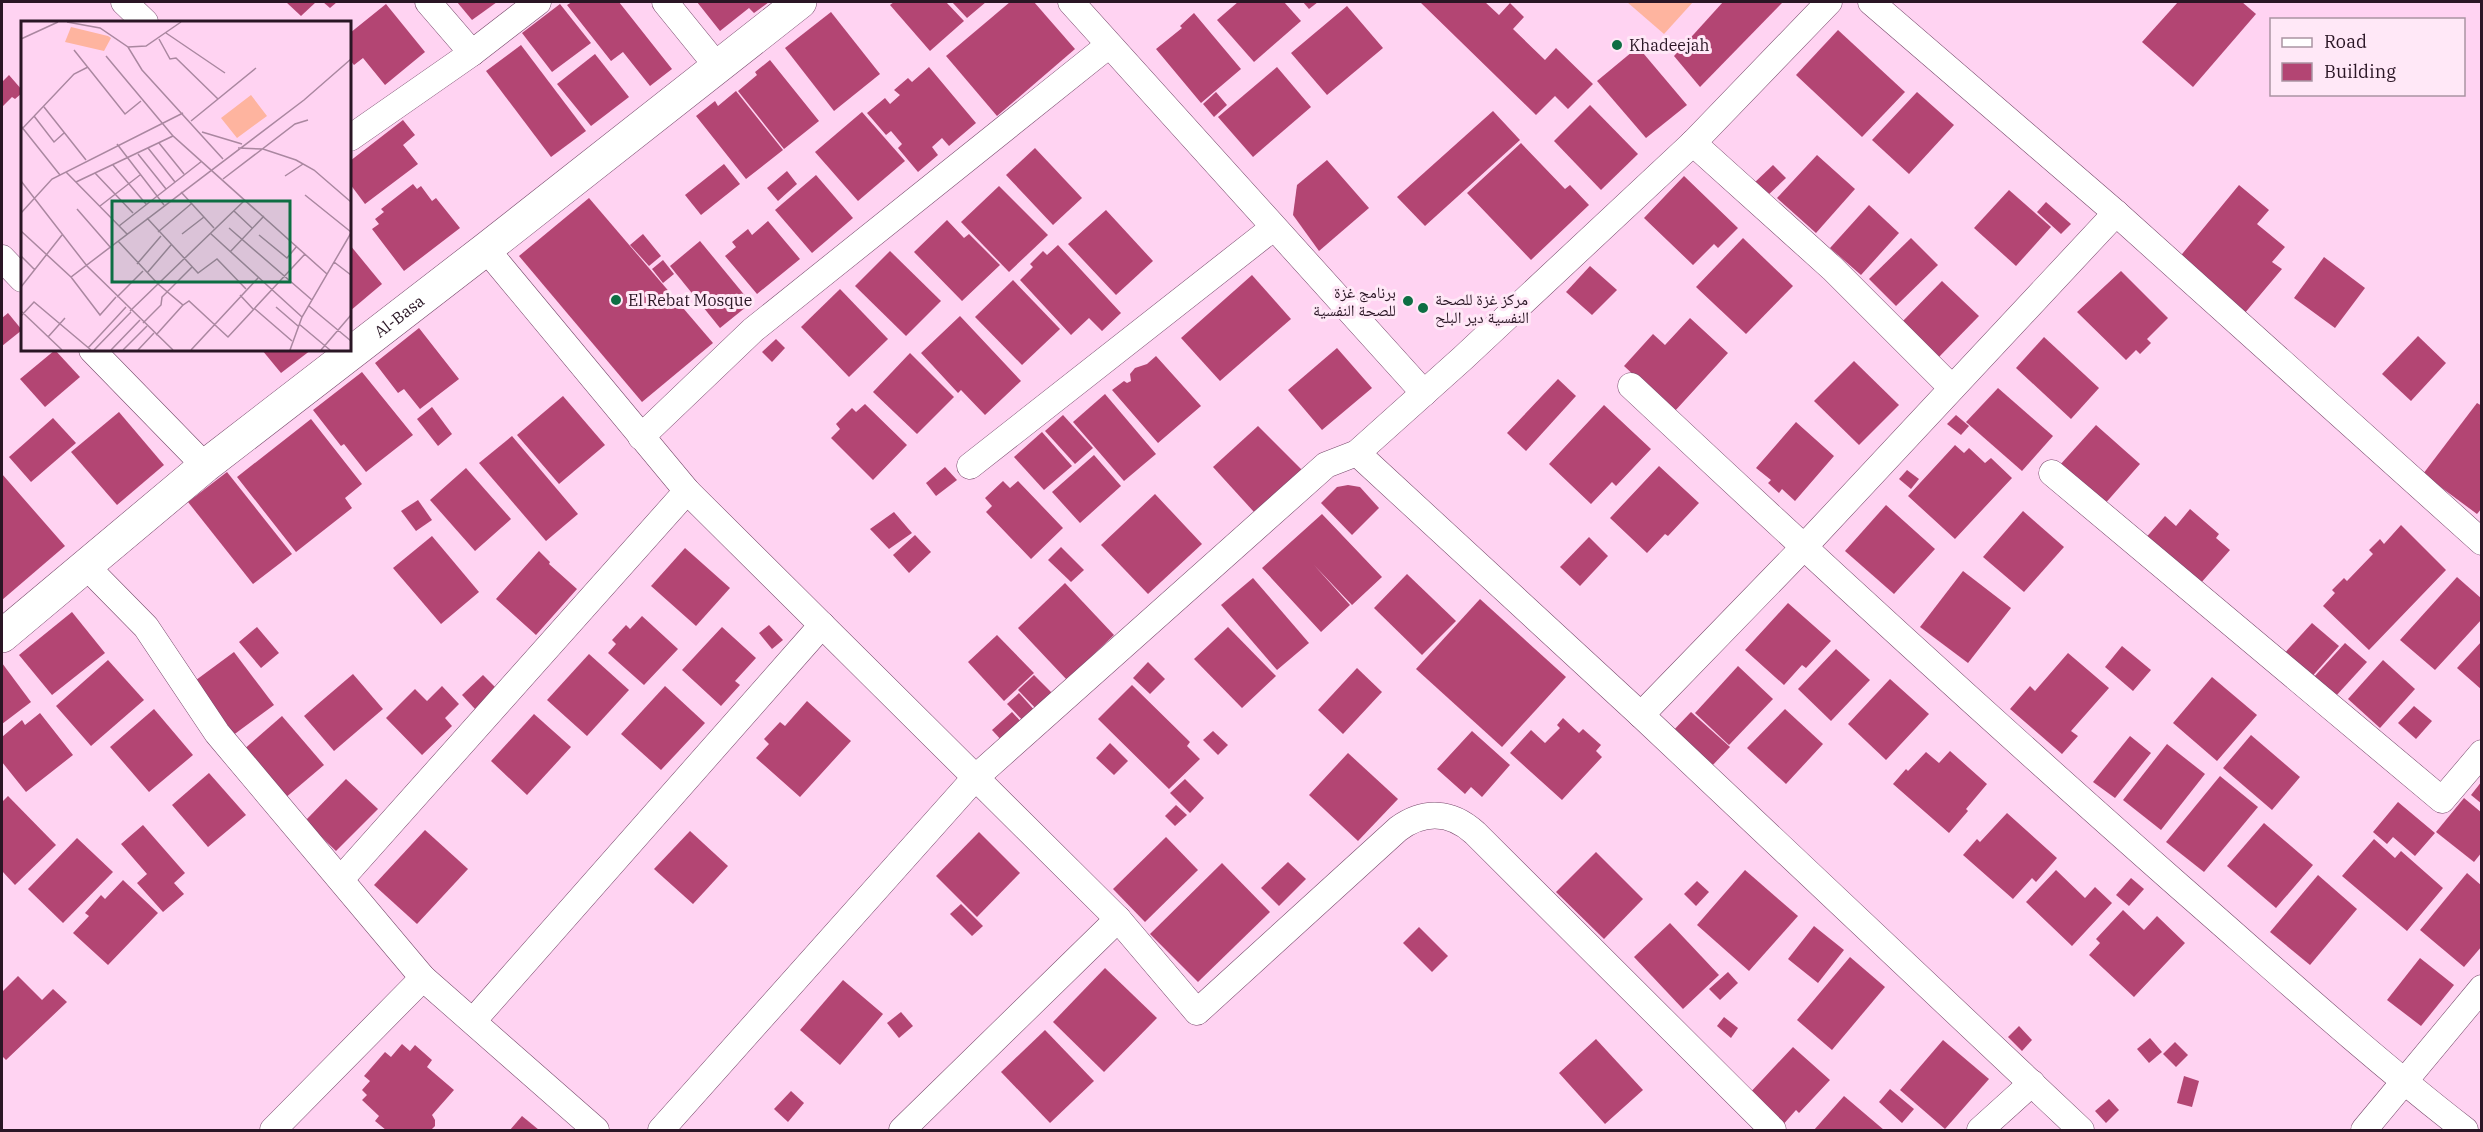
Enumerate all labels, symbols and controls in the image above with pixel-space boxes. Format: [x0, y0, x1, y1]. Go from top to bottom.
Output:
legend [2270, 18, 2465, 96]
inset map [21, 21, 351, 351]
text: Road [2324, 30, 2367, 53]
place label: Khadeejah [1629, 35, 1709, 55]
marker: Khadeejah [1610, 38, 1624, 52]
text: Building [2324, 60, 2396, 83]
place label: برنامج غزة للصحة النفسية [1313, 282, 1396, 320]
place label: مركز غزة للصحة النفسية دير البلح [1435, 289, 1529, 328]
street label: Al-Basa [370, 290, 428, 342]
place label: El Rebat Mosque [628, 290, 752, 310]
marker: El Rebat Mosque [609, 293, 623, 307]
marker: برنامج غزة للصحة النفسية [1401, 294, 1415, 308]
marker: مركز غزة للصحة النفسية دير البلح [1416, 301, 1430, 315]

